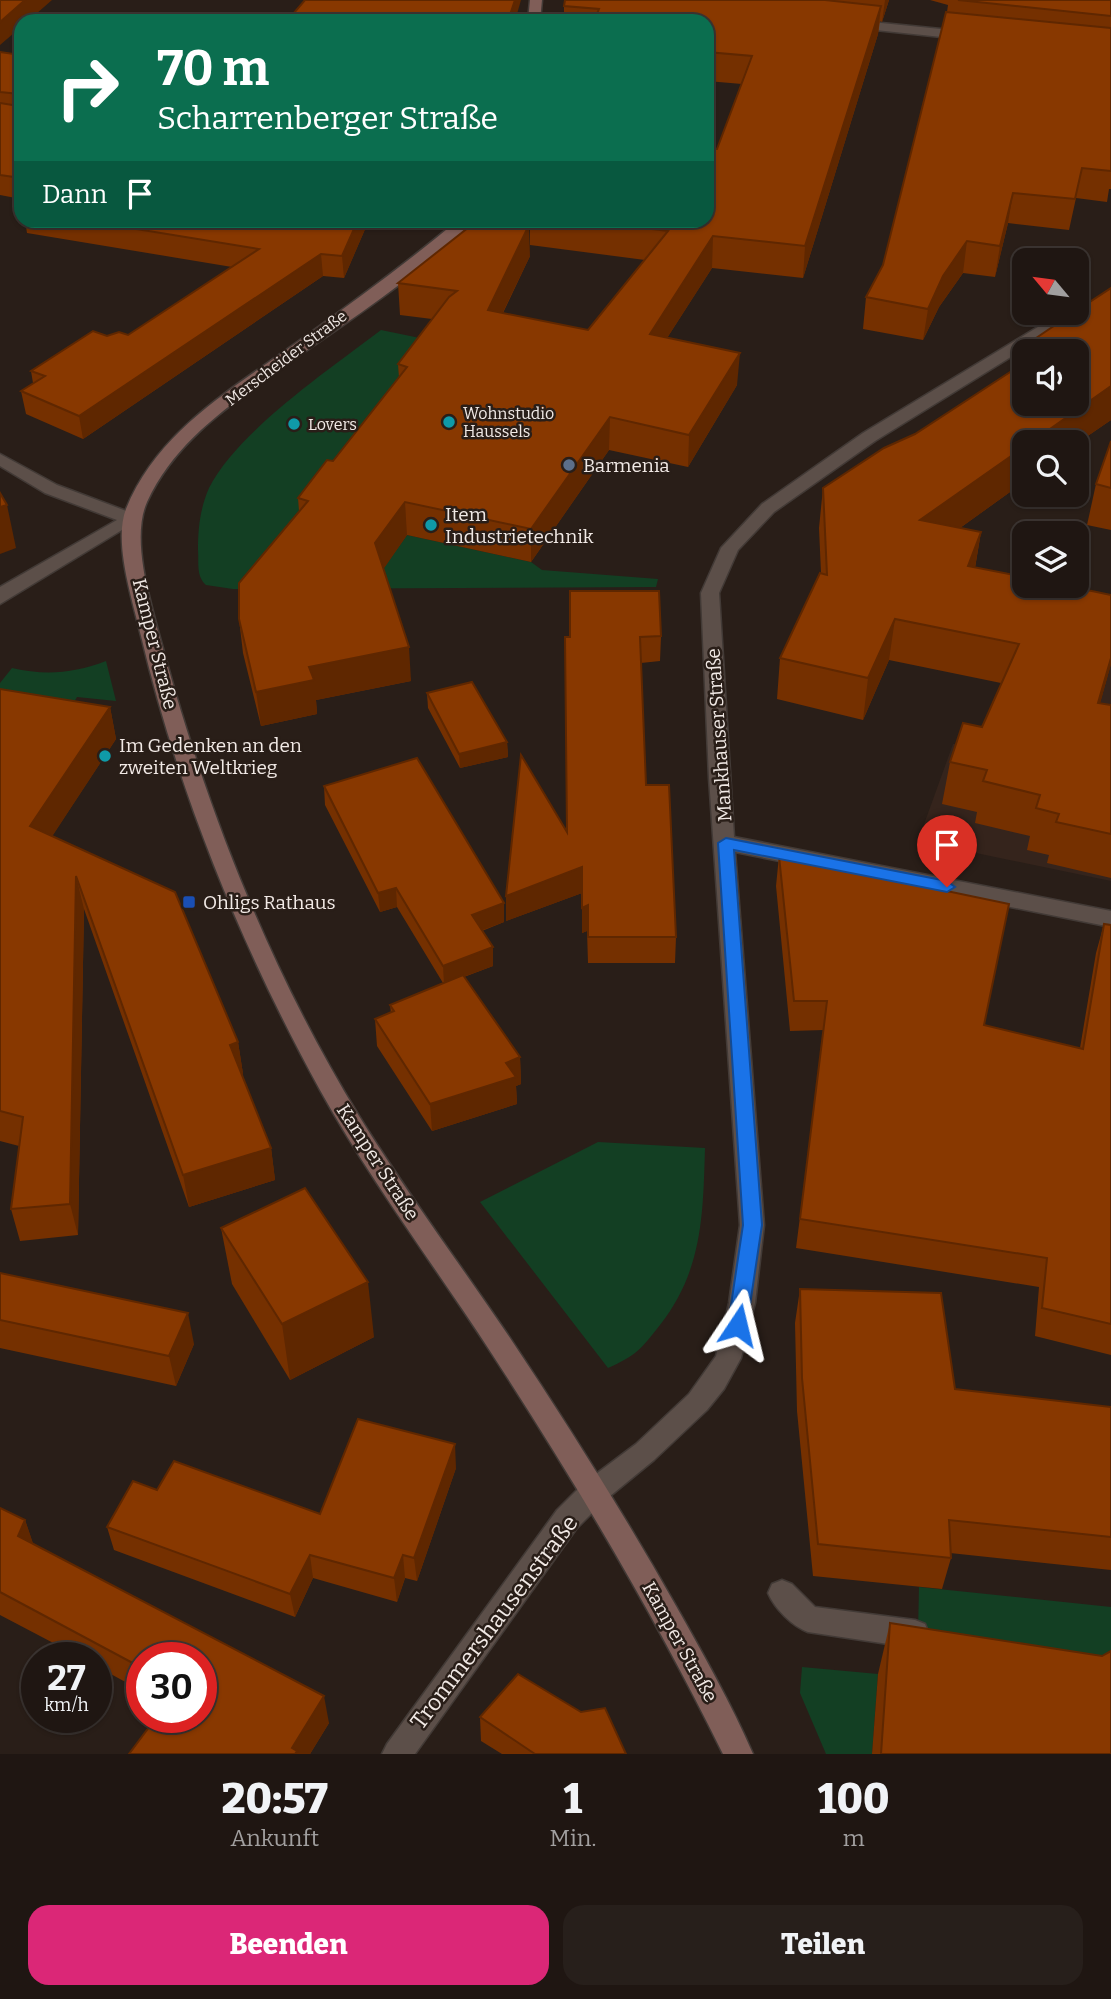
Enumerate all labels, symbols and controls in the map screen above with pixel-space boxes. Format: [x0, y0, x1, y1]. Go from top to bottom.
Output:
text: 70 m [157, 39, 269, 98]
icon: right [42, 42, 133, 133]
text: Scharrenberger Straße [157, 99, 498, 137]
icon: arrive [121, 175, 159, 213]
text: Dann [42, 179, 107, 210]
north arrow [1012, 248, 1088, 326]
map controls [1012, 248, 1089, 598]
street label: Merscheider Straße [222, 306, 350, 410]
button: sound [1012, 339, 1089, 416]
place label: Wohnstudio Haussels [463, 404, 554, 441]
marker: Wohnstudio Haussels [441, 414, 457, 430]
place label: Lovers [308, 415, 357, 434]
marker: Lovers [286, 416, 302, 432]
button: search [1012, 430, 1089, 507]
place label: Barmenia [583, 454, 670, 477]
marker: Barmenia [561, 457, 577, 473]
place label: Item Industrietechnik [445, 503, 594, 548]
marker: Item Industrietechnik [423, 517, 439, 533]
button: layers [1012, 521, 1089, 598]
street label: Kamper Straße [128, 576, 182, 712]
street label: Mankhauser Straße [701, 647, 737, 823]
place label: Im Gedenken an den zweiten Weltkrieg [119, 734, 302, 779]
marker: Im Gedenken an den zweiten Weltkrieg [97, 748, 113, 764]
pin [917, 815, 977, 887]
icon: arrive [928, 826, 966, 864]
place label: Ohligs Rathaus [203, 891, 336, 914]
marker: Ohligs Rathaus [181, 894, 197, 910]
street label: Kamper Straße [332, 1100, 424, 1224]
position arrow [701, 1288, 775, 1362]
street label: Trommershausenstraße [404, 1509, 584, 1735]
street label: Kamper Straße [637, 1578, 723, 1706]
speed limit sign: 30 [126, 1642, 217, 1733]
text: 27 [47, 1657, 86, 1699]
text: km/h [44, 1694, 89, 1716]
text: 20:57 [221, 1774, 328, 1824]
text: 1 [564, 1774, 582, 1824]
text: 100 [818, 1774, 889, 1824]
text: Ankunft [230, 1824, 319, 1852]
text: Min. [549, 1824, 596, 1852]
text: m [843, 1824, 865, 1852]
button: Beenden [28, 1905, 549, 1985]
button: Teilen [563, 1905, 1083, 1985]

